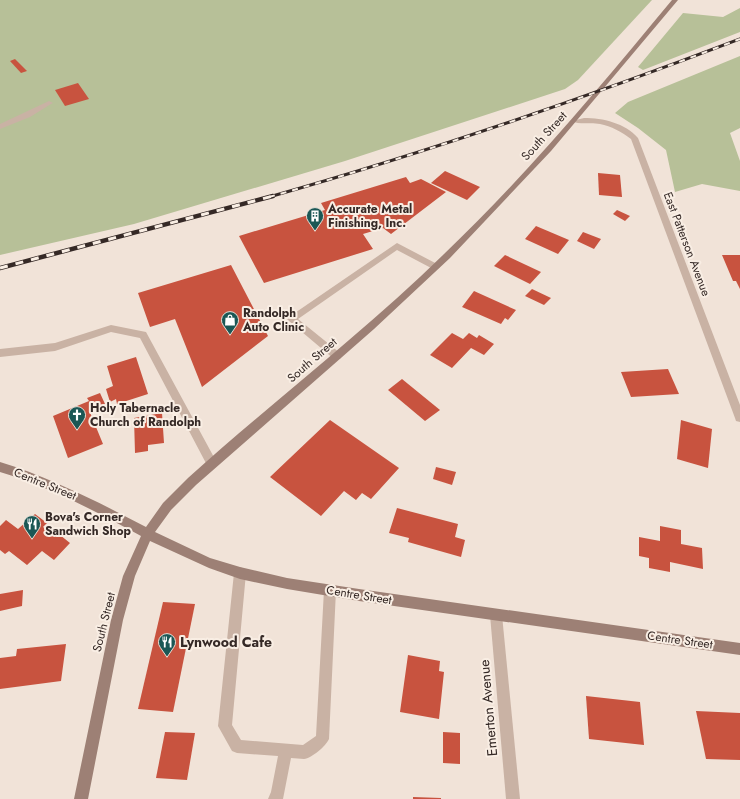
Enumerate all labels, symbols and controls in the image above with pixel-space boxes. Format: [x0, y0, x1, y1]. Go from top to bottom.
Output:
street label: South Street [517, 107, 571, 165]
street label: East Patterson Avenue [659, 189, 715, 299]
place label: Accurate Metal Finishing, Inc. [327, 200, 412, 232]
building icon: Accurate Metal Finishing, Inc. [305, 206, 325, 231]
place label: Randolph Auto Clinic [242, 304, 304, 336]
shop icon: Randolph Auto Clinic [220, 310, 240, 335]
street label: South Street [283, 333, 341, 387]
place label: Holy Tabernacle Church of Randolph [90, 399, 201, 431]
church icon: Holy Tabernacle Church of Randolph [67, 405, 87, 430]
street label: Centre Street [11, 463, 79, 505]
place label: Bova's Corner Sandwich Shop [45, 508, 131, 540]
restaurant icon: Bova's Corner Sandwich Shop [22, 514, 42, 539]
street label: Centre Street [325, 581, 393, 609]
street label: South Street [88, 590, 120, 654]
street label: Centre Street [646, 626, 714, 654]
restaurant icon: Lynwood Cafe [157, 632, 177, 657]
place label: Lynwood Cafe [180, 632, 272, 652]
street label: Emerton Avenue [474, 659, 502, 757]

